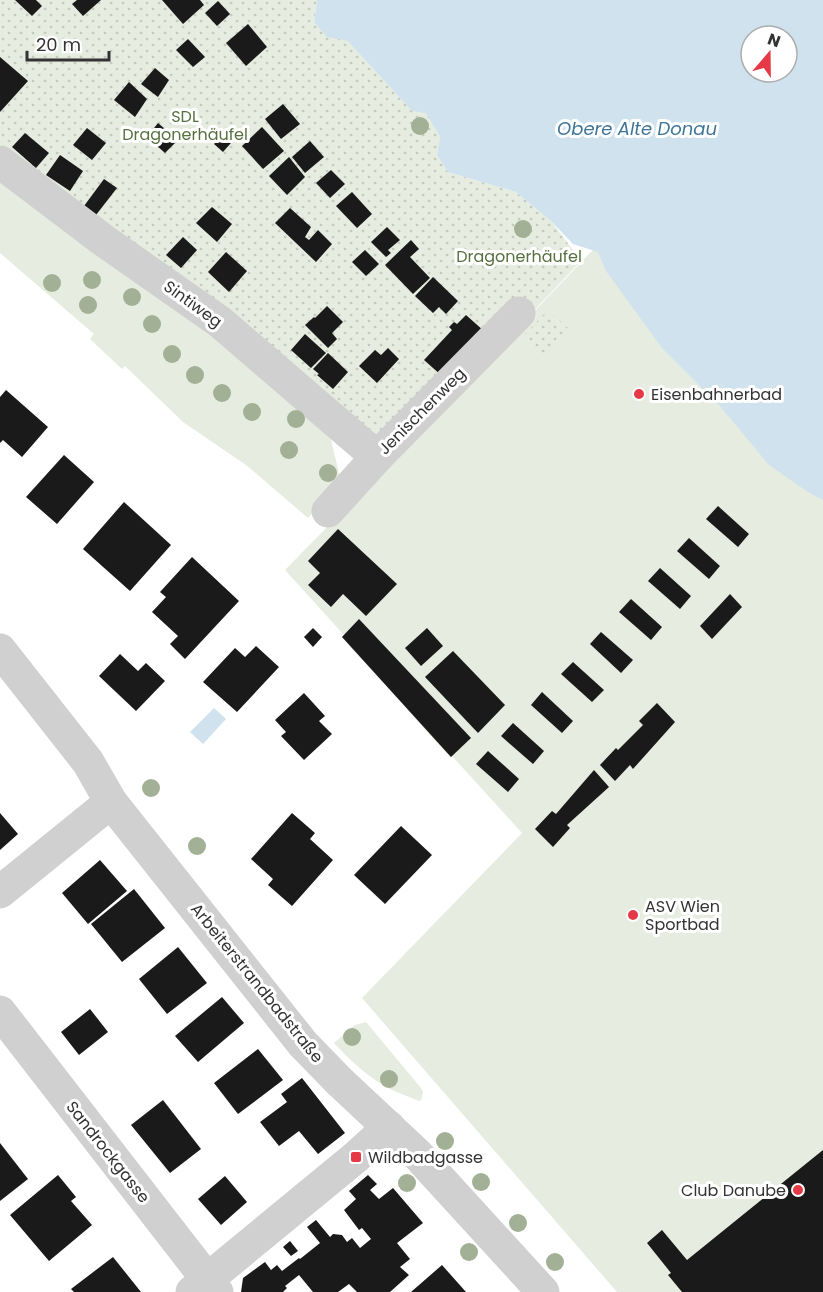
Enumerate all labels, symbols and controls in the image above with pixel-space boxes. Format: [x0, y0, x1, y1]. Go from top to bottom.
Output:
scale bar [27, 24, 110, 62]
north arrow [739, 24, 799, 84]
text: N [764, 28, 784, 53]
text: 20 m [36, 32, 81, 57]
park label: SDL Dragonerhäufel [122, 105, 248, 146]
water label: Obere Alte Donau [557, 116, 717, 141]
park label: Dragonerhäufel [456, 245, 582, 268]
street label: Sintiweg [159, 275, 227, 333]
street label: Jenischenweg [373, 362, 471, 460]
place label: Eisenbahnerbad [651, 383, 782, 406]
marker: Eisenbahnerbad [632, 387, 646, 401]
place label: ASV Wien Sportbad [645, 895, 720, 936]
street label: Arbeiterstrandbadstraße [185, 898, 329, 1068]
marker: ASV Wien Sportbad [626, 908, 640, 922]
street label: Sandrockgasse [61, 1096, 155, 1208]
place label: Wildbadgasse [368, 1146, 483, 1169]
marker: Wildbadgasse [349, 1150, 363, 1164]
place label: Club Danube [681, 1179, 786, 1202]
marker: Club Danube [791, 1183, 805, 1197]

